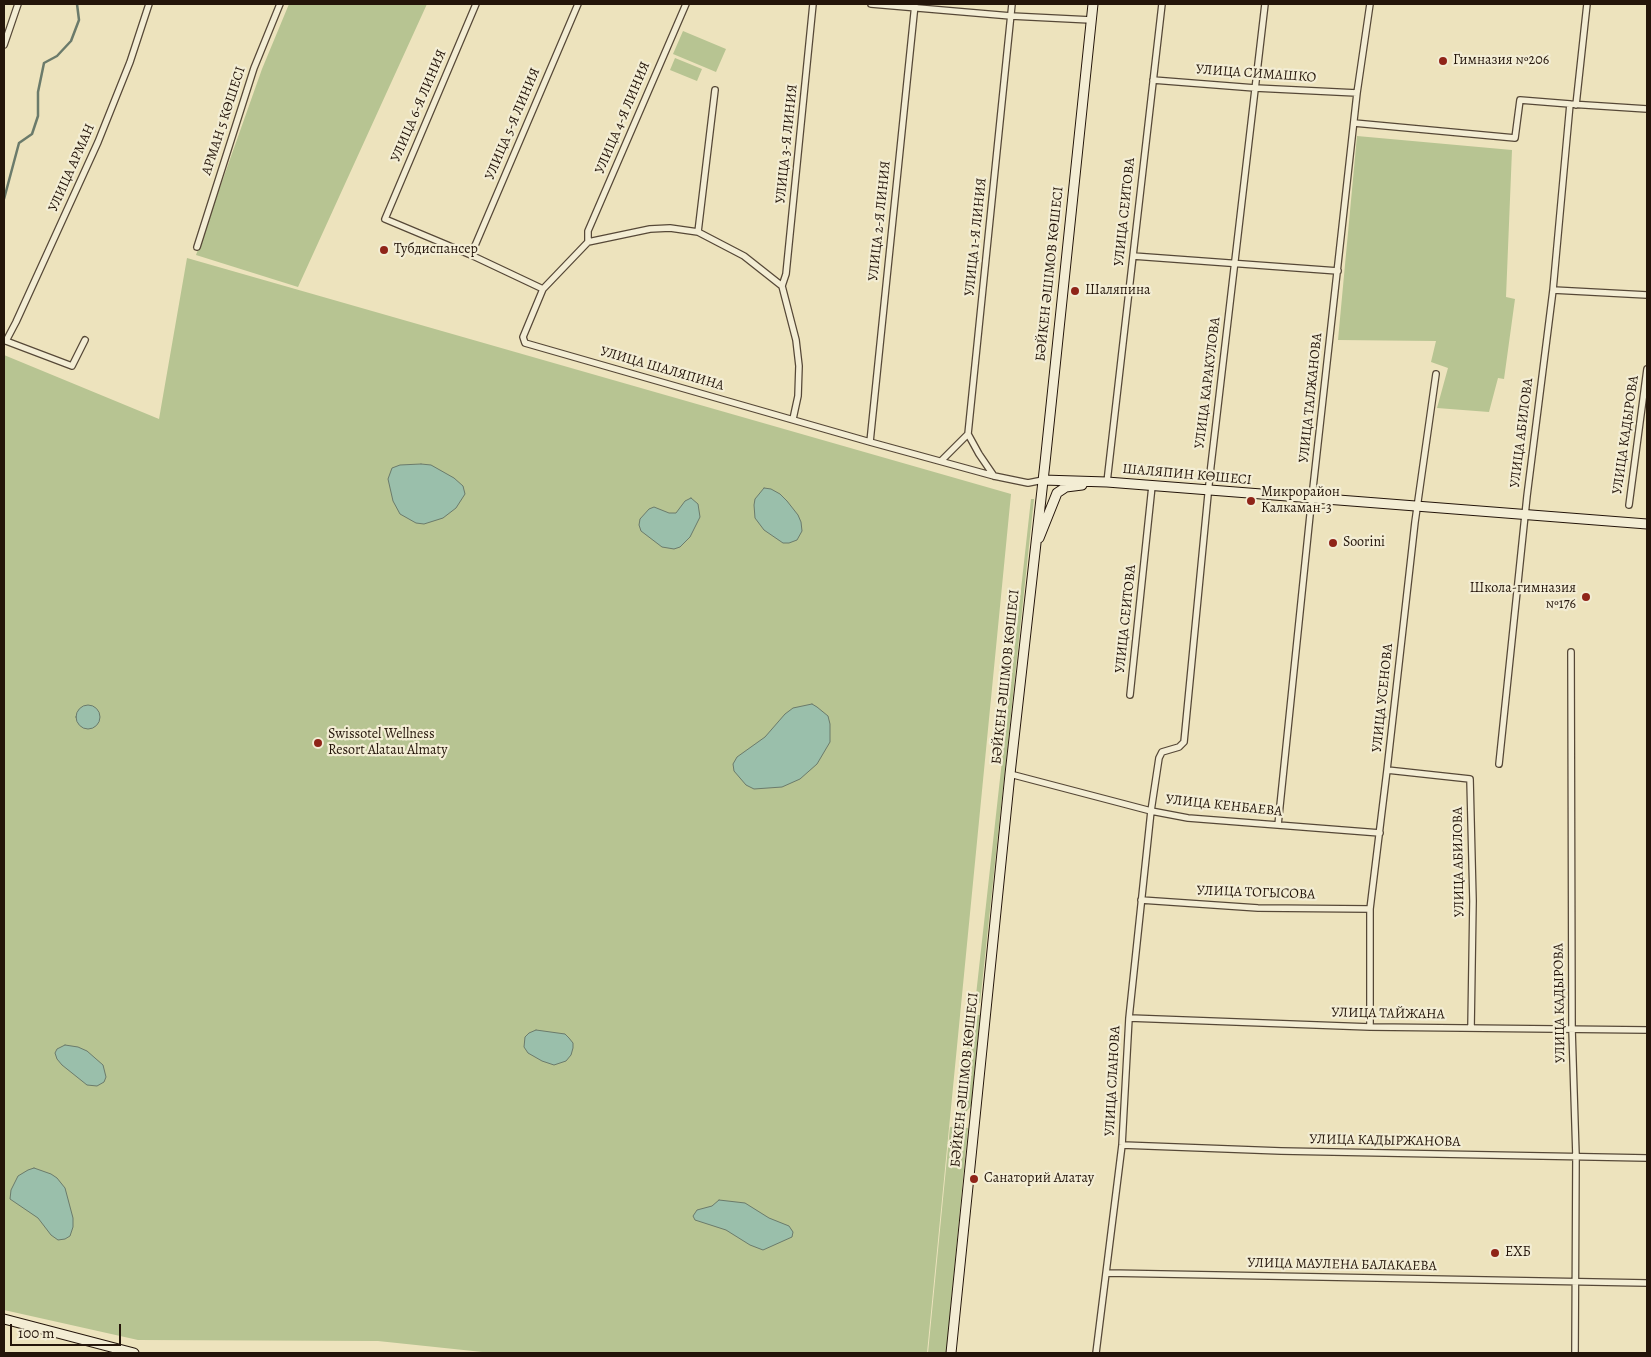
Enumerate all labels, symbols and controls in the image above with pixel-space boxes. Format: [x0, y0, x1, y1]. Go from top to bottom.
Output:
street label: УЛИЦА 6-Я ЛИНИЯ [388, 47, 450, 165]
place label: Гимназия №206 [1453, 53, 1549, 69]
marker: Гимназия №206 [1437, 55, 1449, 67]
street label: УЛИЦА 4-Я ЛИНИЯ [592, 59, 654, 177]
street label: УЛИЦА СИМАШКО [1195, 61, 1317, 87]
street label: АРМАН 5 КӨШЕСІ [199, 65, 249, 177]
street label: УЛИЦА 5-Я ЛИНИЯ [482, 65, 544, 183]
street label: УЛИЦА 3-Я ЛИНИЯ [772, 83, 802, 205]
street label: УЛИЦА АРМАН [45, 121, 99, 215]
street label: УЛИЦА СЕИТОВА [1111, 157, 1139, 267]
street label: УЛИЦА 2-Я ЛИНИЯ [865, 160, 895, 282]
street label: УЛИЦА 1-Я ЛИНИЯ [961, 177, 991, 297]
street label: БӘЙКЕН ӘШІМОВ КӨШЕСІ [1032, 186, 1068, 362]
place label: Тубдиспансер [394, 242, 478, 258]
marker: Тубдиспансер [378, 244, 390, 256]
place label: Шаляпина [1085, 283, 1151, 299]
marker: Шаляпина [1069, 285, 1081, 297]
street label: УЛИЦА КАРАКУЛОВА [1192, 316, 1224, 450]
street label: УЛИЦА ТАЛЖАНОВА [1296, 332, 1326, 464]
street label: УЛИЦА ШАЛЯПИНА [598, 343, 726, 395]
street label: УЛИЦА КАДЫРОВА [1609, 374, 1643, 496]
street label: УЛИЦА АБИЛОВА [1507, 377, 1537, 489]
street label: ШАЛЯПИН КӨШЕСІ [1122, 461, 1252, 489]
place label: Микрорайон Калкаман-3 [1261, 485, 1340, 518]
marker: Микрорайон Калкаман-3 [1245, 495, 1257, 507]
place label: Soorini [1343, 535, 1385, 551]
marker: Soorini [1327, 537, 1339, 549]
street label: УЛИЦА СЕИТОВА [1112, 564, 1140, 674]
place label: Школа-гимназия №176 [1469, 581, 1576, 614]
street label: БӘЙКЕН ӘШІМОВ КӨШЕСІ [988, 589, 1024, 765]
marker: Школа-гимназия №176 [1580, 591, 1592, 603]
street label: УЛИЦА УСЕНОВА [1369, 643, 1397, 753]
place label: Swissotel Wellness Resort Alatau Almaty [328, 727, 447, 760]
marker: Swissotel Wellness Resort Alatau Almaty [312, 737, 324, 749]
street label: УЛИЦА КЕНБАЕВА [1165, 792, 1283, 820]
street label: УЛИЦА АБИЛОВА [1450, 807, 1468, 917]
street label: УЛИЦА ТОГЫСОВА [1196, 883, 1316, 903]
street label: УЛИЦА КАДЫРОВА [1551, 943, 1569, 1063]
street label: БӘЙКЕН ӘШІМОВ КӨШЕСІ [947, 992, 983, 1168]
street label: УЛИЦА ТАЙЖАНА [1331, 1005, 1445, 1023]
street label: УЛИЦА СЛАНОВА [1102, 1025, 1124, 1137]
street label: УЛИЦА КАДЫРЖАНОВА [1309, 1131, 1461, 1151]
place label: Санаторий Алатау [984, 1171, 1094, 1187]
marker: Санаторий Алатау [968, 1173, 980, 1185]
place label: ЕХБ [1505, 1245, 1531, 1261]
marker: ЕХБ [1489, 1247, 1501, 1259]
street label: УЛИЦА МАУЛЕНА БАЛАКАЕВА [1247, 1255, 1437, 1275]
scale bar [12, 1314, 124, 1346]
text: 100 m [18, 1323, 55, 1343]

